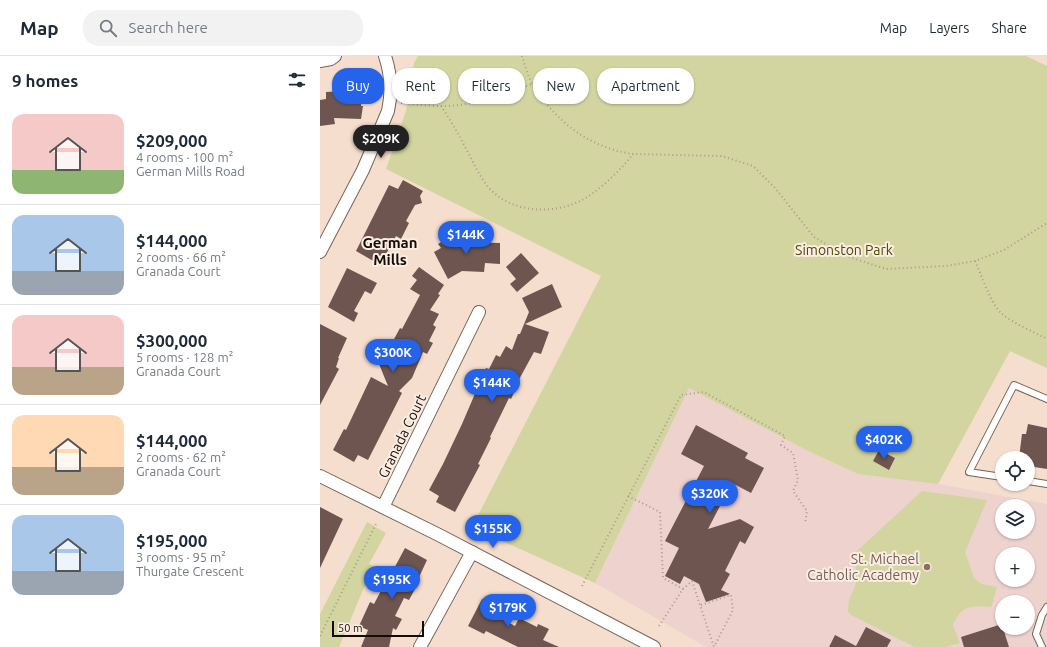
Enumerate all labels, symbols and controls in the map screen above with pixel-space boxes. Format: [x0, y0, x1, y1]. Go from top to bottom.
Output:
search box [83, 10, 363, 46]
text: Map [20, 17, 59, 39]
icon: search [97, 17, 119, 39]
text: Search here [129, 19, 208, 36]
text: Map [880, 20, 907, 36]
text: Layers [929, 20, 969, 36]
text: Share [991, 20, 1027, 36]
chip: Buy [332, 68, 384, 104]
chip: Rent [392, 68, 450, 104]
chip: Filters [458, 68, 525, 104]
chip: New [533, 68, 589, 104]
chip: Apartment [597, 68, 694, 104]
icon: filters [286, 69, 308, 91]
text: 9 homes [12, 71, 78, 90]
pin: $209K [353, 125, 409, 159]
icon: home [44, 130, 92, 178]
text: $209,000 [136, 131, 207, 150]
text: $209K [362, 131, 400, 145]
text: 4 rooms · 100 m² [136, 150, 233, 164]
text: German Mills Road [136, 164, 245, 178]
pin: $144K [438, 221, 494, 255]
text: $144K [447, 227, 485, 241]
icon: home [44, 231, 92, 279]
text: $144,000 [136, 231, 207, 250]
district label: German Mills [362, 234, 418, 268]
park label: Simonston Park [795, 242, 893, 258]
text: 2 rooms · 66 m² [136, 250, 226, 264]
text: Granada Court [136, 264, 221, 278]
icon: home [44, 331, 92, 379]
text: $300,000 [136, 331, 207, 350]
pin: $300K [365, 339, 421, 373]
text: $300K [374, 345, 412, 359]
text: 5 rooms · 128 m² [136, 350, 233, 364]
text: Granada Court [136, 364, 221, 378]
pin: $144K [464, 369, 520, 403]
text: $144K [473, 375, 511, 389]
street label: Granada Court [375, 391, 429, 480]
pin: $402K [856, 426, 912, 460]
icon: home [44, 431, 92, 479]
text: $144,000 [136, 431, 207, 450]
text: $402K [865, 432, 903, 446]
text: 2 rooms · 62 m² [136, 450, 226, 464]
map controls [995, 451, 1035, 635]
button: locate [995, 451, 1035, 491]
text: Granada Court [136, 464, 221, 478]
pin: $320K [682, 480, 738, 514]
text: $320K [691, 486, 729, 500]
button: layers [995, 499, 1035, 539]
pin: $155K [465, 515, 521, 549]
text: $155K [474, 521, 512, 535]
icon: home [44, 531, 92, 579]
text: $195,000 [136, 531, 207, 550]
button: + [995, 547, 1035, 587]
text: 3 rooms · 95 m² [136, 550, 226, 564]
place label: St. Michael Catholic Academy [807, 551, 919, 583]
marker: St. Michael Catholic Academy [922, 562, 932, 572]
text: Thurgate Crescent [136, 564, 244, 578]
pin: $195K [364, 566, 420, 600]
text: $195K [373, 572, 411, 586]
pin: $179K [480, 594, 536, 628]
button: − [995, 595, 1035, 635]
text: $179K [489, 600, 527, 614]
scale bar [332, 619, 424, 638]
text: 50 m [338, 622, 362, 634]

